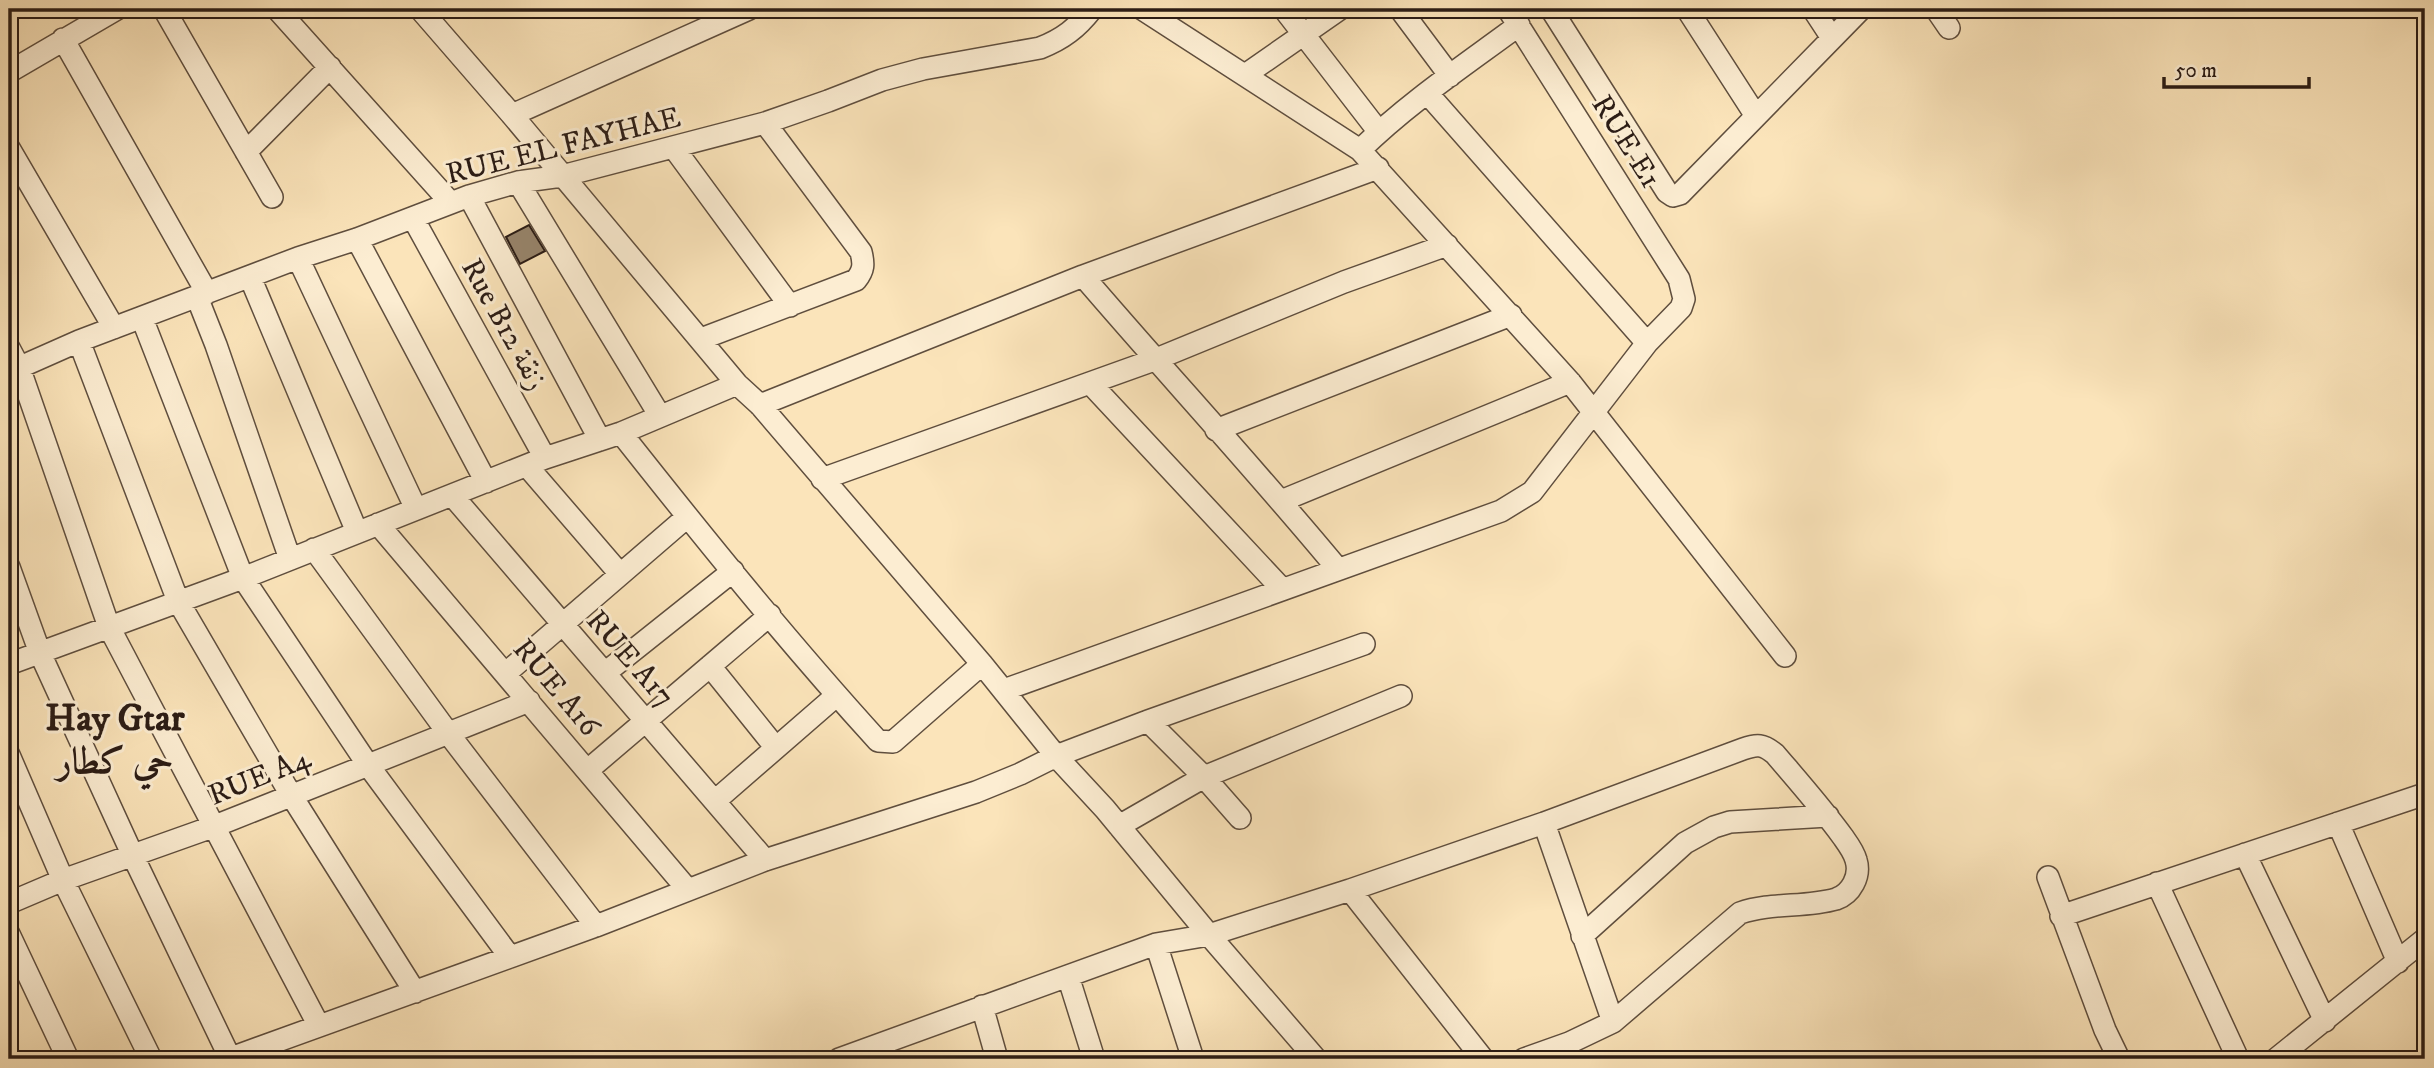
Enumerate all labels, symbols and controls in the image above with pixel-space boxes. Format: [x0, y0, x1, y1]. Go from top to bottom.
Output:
scale bar [2164, 46, 2310, 90]
text: 50 m [2175, 58, 2217, 84]
street label: RUE E1 [1583, 88, 1669, 195]
street label: RUE EL FAYHAE [442, 99, 685, 194]
street label: Rue B12 زنقة [452, 252, 555, 397]
street label: RUE A17 [578, 603, 682, 715]
street label: RUE A16 [504, 632, 608, 745]
district label: Hay Gtar حي كطار [45, 696, 186, 790]
street label: RUE A4 [203, 740, 317, 815]

